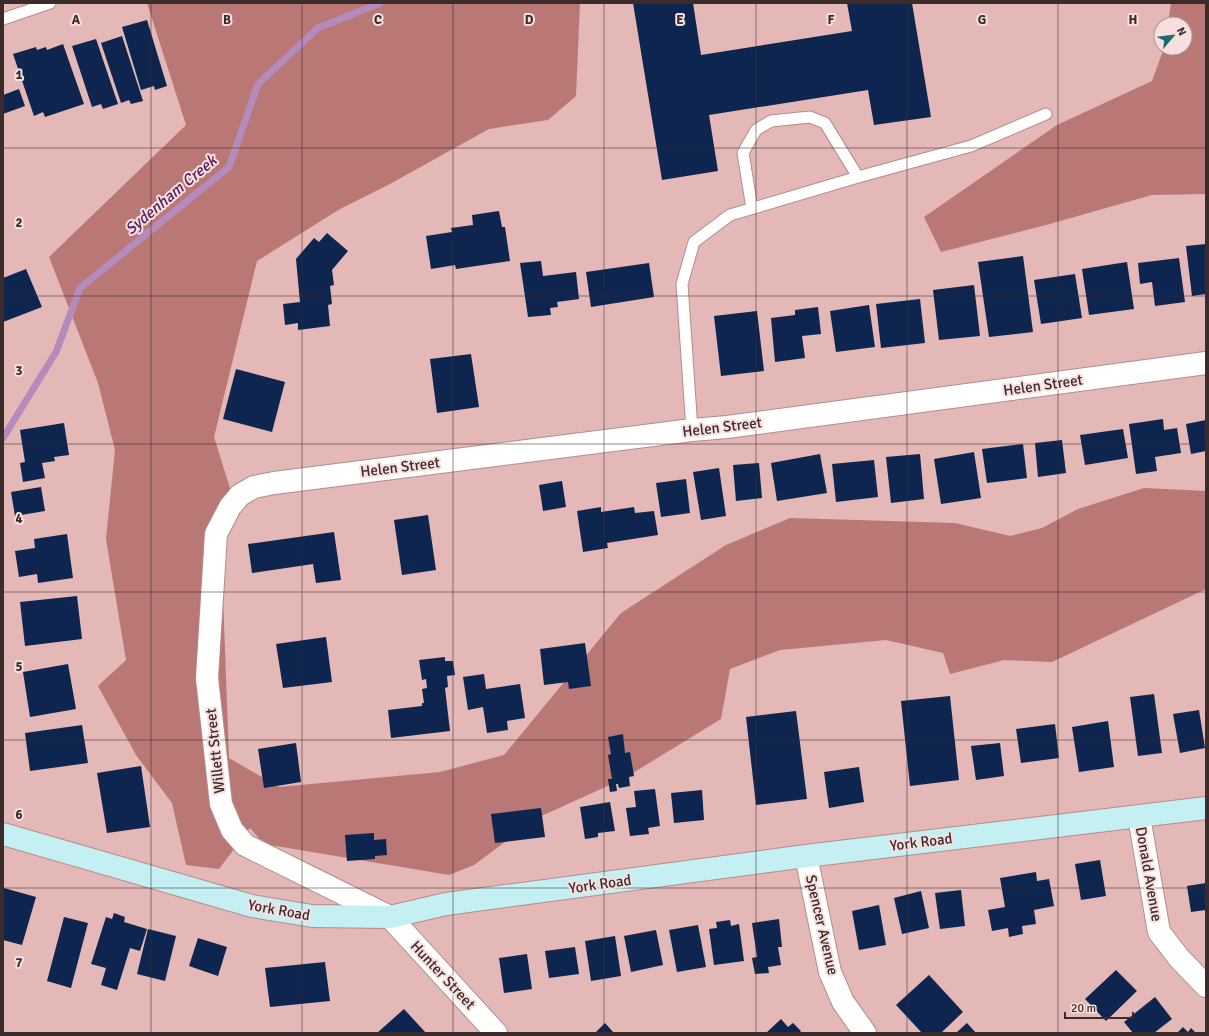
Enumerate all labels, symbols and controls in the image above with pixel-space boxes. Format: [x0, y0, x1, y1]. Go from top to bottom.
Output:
text: A [72, 12, 81, 28]
text: B [223, 12, 231, 28]
text: C [374, 12, 382, 28]
text: D [525, 12, 534, 28]
text: E [676, 12, 684, 28]
text: F [828, 12, 835, 28]
text: G [978, 12, 986, 28]
text: H [1129, 12, 1137, 28]
north arrow [1153, 16, 1193, 56]
text: N [1174, 25, 1189, 38]
text: 1 [15, 67, 23, 83]
water label: Sydenham Creek [121, 150, 222, 239]
text: 2 [15, 215, 23, 231]
text: 3 [15, 363, 23, 379]
street label: Helen Street [1002, 371, 1084, 399]
street label: Helen Street [681, 413, 763, 441]
street label: Helen Street [359, 453, 441, 481]
text: 4 [15, 511, 23, 527]
text: 5 [15, 659, 23, 675]
street label: Willett Street [202, 707, 228, 795]
text: 6 [15, 807, 23, 823]
street label: Donald Avenue [1132, 825, 1166, 923]
street label: York Road [889, 829, 953, 855]
street label: York Road [568, 871, 632, 897]
street label: Spencer Avenue [802, 873, 842, 977]
street label: York Road [246, 896, 312, 924]
street label: Hunter Street [407, 937, 479, 1013]
text: 7 [15, 955, 23, 971]
scale bar [1065, 994, 1133, 1020]
text: 20 m [1071, 1001, 1096, 1016]

